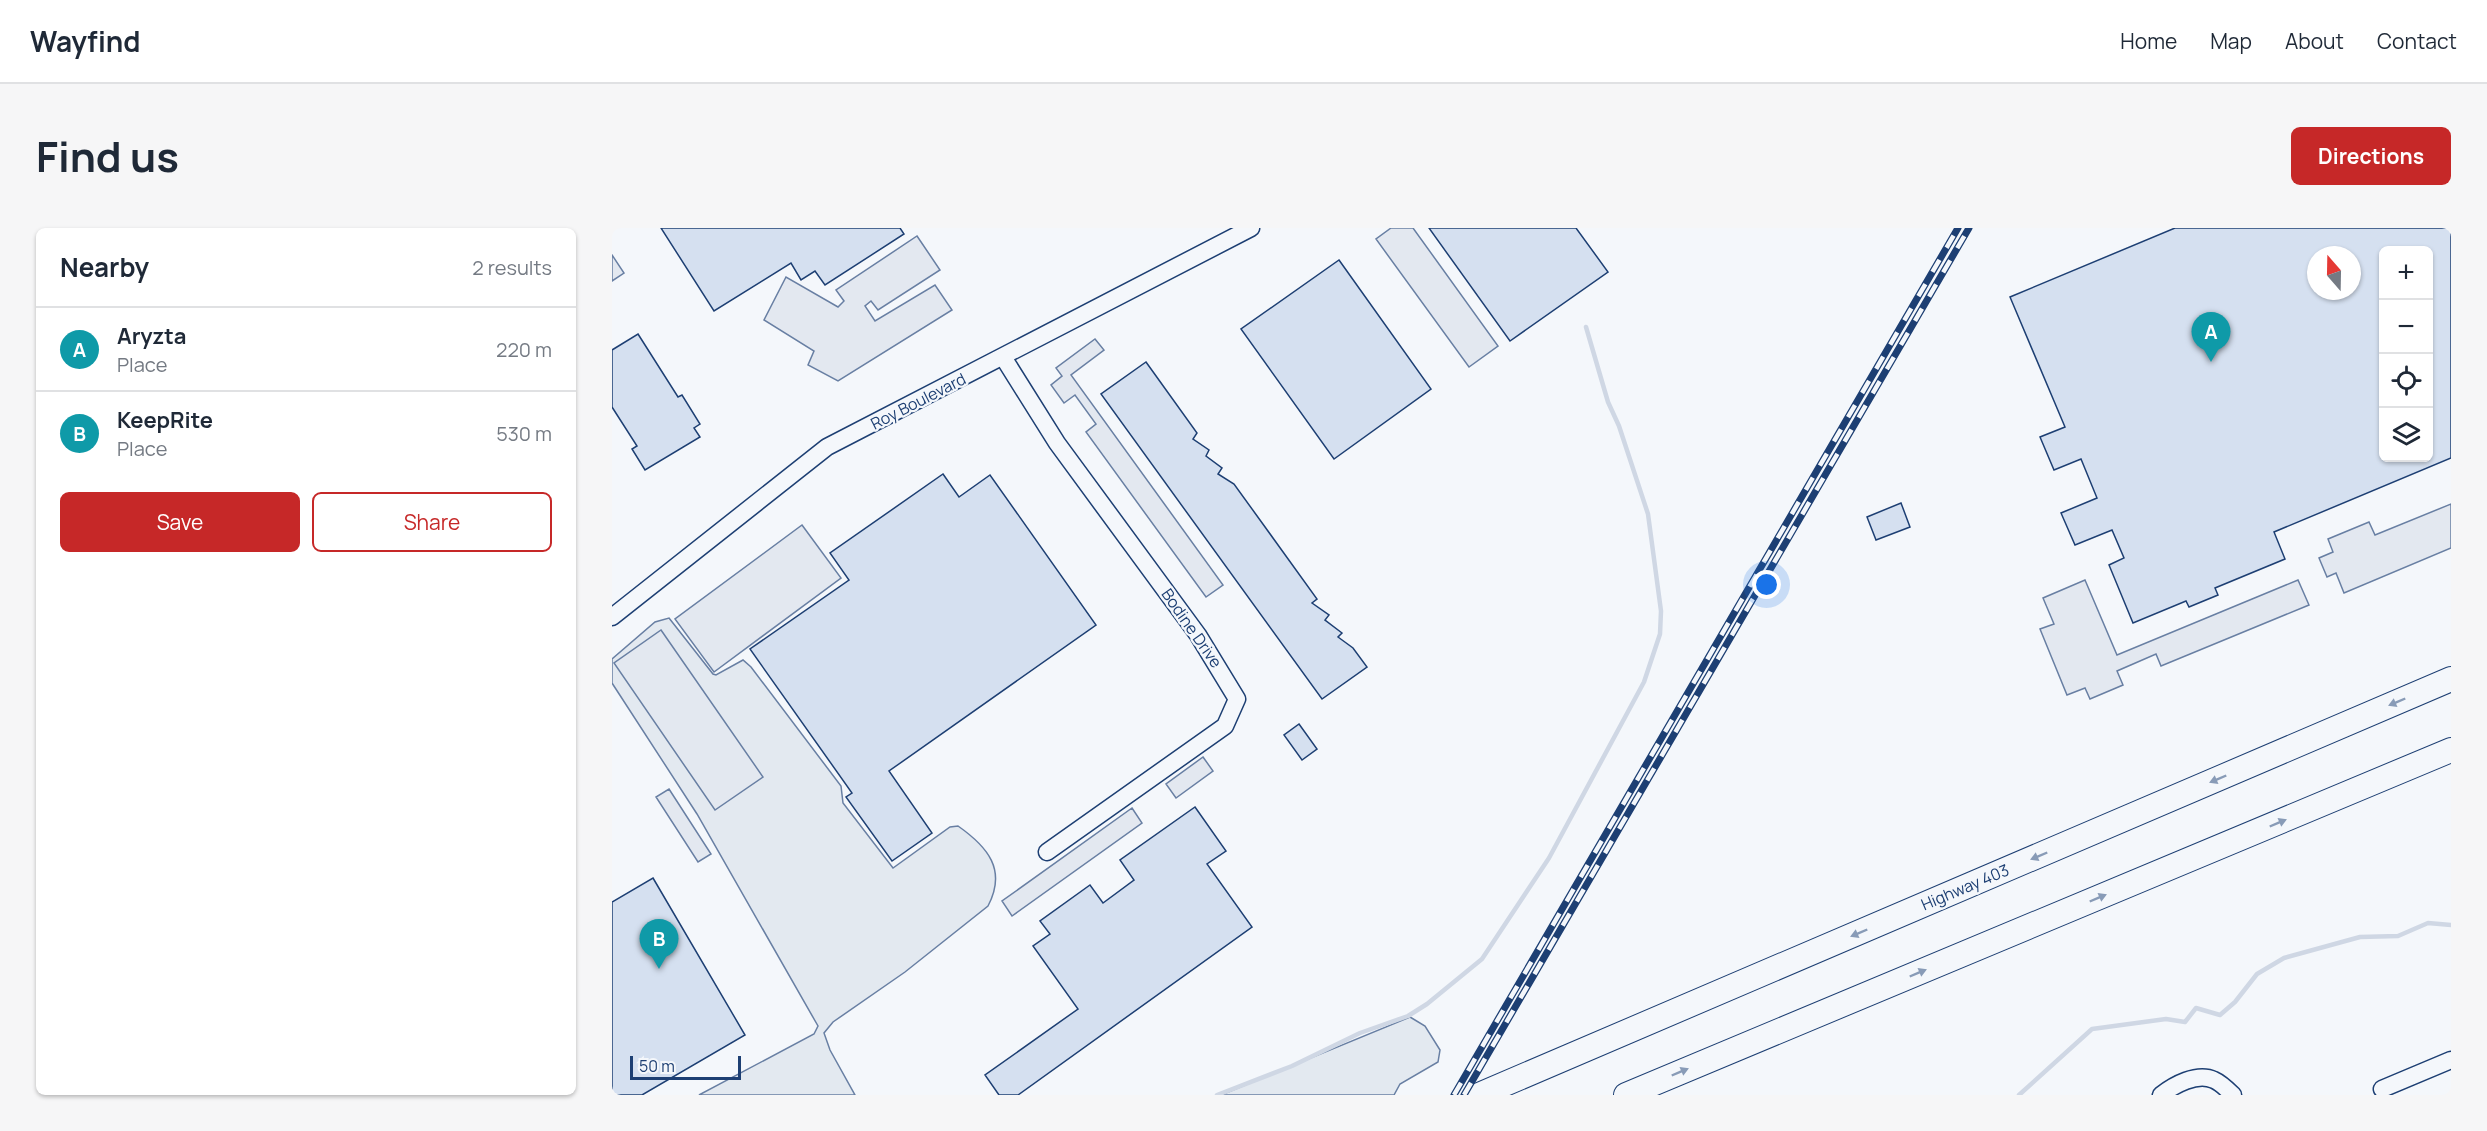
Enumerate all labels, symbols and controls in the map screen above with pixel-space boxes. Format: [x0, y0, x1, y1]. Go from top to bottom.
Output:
text: Wayfind [30, 22, 140, 60]
text: Home [2120, 27, 2177, 55]
text: Map [2210, 27, 2252, 55]
text: About [2285, 27, 2344, 55]
text: Contact [2377, 27, 2457, 55]
text: Find us [36, 127, 179, 185]
button: Directions [2291, 127, 2451, 185]
north arrow [2307, 246, 2361, 300]
map controls [2379, 246, 2433, 462]
button: + [2379, 246, 2433, 300]
text: Nearby [60, 249, 149, 285]
text: 2 results [472, 254, 552, 281]
button: − [2379, 300, 2433, 354]
pin: A [2192, 312, 2230, 362]
text: Aryzta [117, 321, 186, 351]
text: A [73, 336, 86, 363]
text: 220 m [496, 336, 552, 363]
text: Place [117, 351, 167, 378]
button: locate [2379, 354, 2433, 408]
street label: Roy Boulevard [867, 368, 969, 434]
text: KeepRite [117, 405, 213, 435]
button: layers [2379, 408, 2433, 462]
text: B [73, 420, 86, 447]
text: 530 m [496, 420, 552, 447]
text: Place [117, 435, 167, 462]
button: Save [60, 492, 300, 552]
button: Share [312, 492, 552, 552]
your location [1752, 570, 1781, 599]
street label: Bodine Drive [1157, 584, 1227, 672]
one-way arrow [2388, 697, 2406, 707]
one-way arrow [2209, 775, 2227, 784]
one-way arrow [2270, 818, 2287, 827]
one-way arrow [2029, 851, 2047, 861]
street label: Highway 403 [1918, 859, 2012, 915]
one-way arrow [2090, 893, 2108, 903]
pin: B [640, 920, 678, 969]
one-way arrow [1851, 928, 1868, 937]
one-way arrow [1910, 968, 1928, 978]
scale bar [630, 1053, 741, 1080]
text: 50 m [639, 1055, 675, 1077]
one-way arrow [1672, 1067, 1690, 1077]

